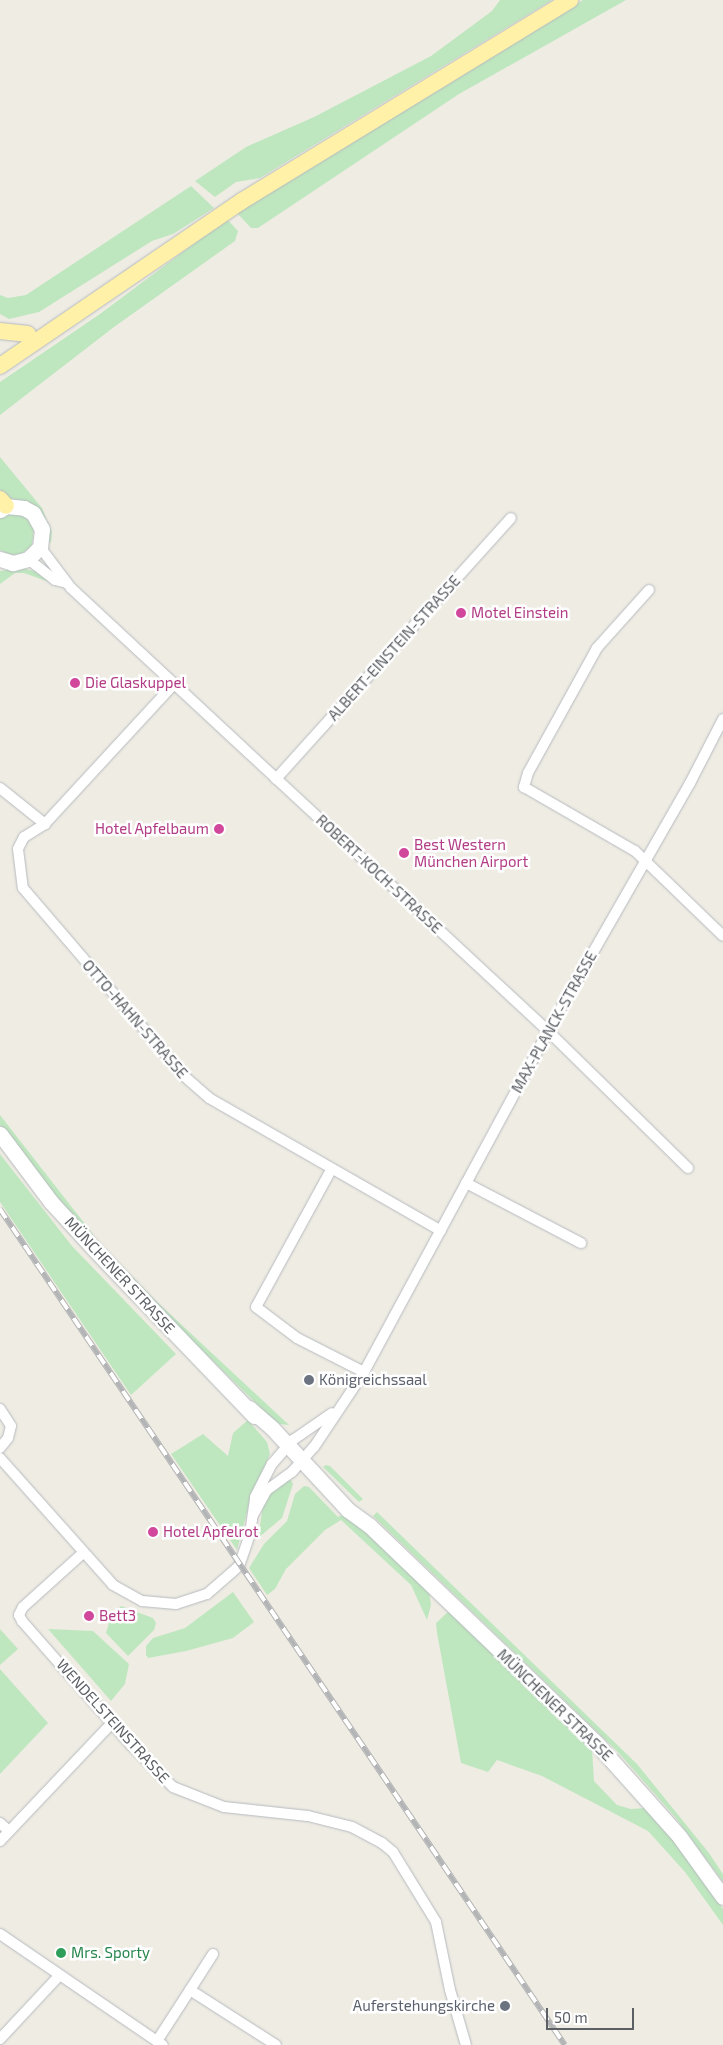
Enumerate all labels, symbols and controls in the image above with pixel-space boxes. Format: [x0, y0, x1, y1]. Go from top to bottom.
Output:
street label: ALBERT-EINSTEIN-STRASSE [324, 572, 464, 724]
place label: Motel Einstein [471, 604, 569, 622]
marker: Motel Einstein [455, 607, 467, 619]
place label: Die Glaskuppel [85, 674, 186, 692]
marker: Die Glaskuppel [69, 677, 81, 689]
street label: ROBERT-KOCH-STRASSE [312, 811, 446, 937]
place label: Hotel Apfelbaum [94, 820, 209, 838]
marker: Hotel Apfelbaum [213, 823, 225, 835]
place label: Best Western München Airport [414, 835, 529, 870]
marker: Best Western München Airport [398, 847, 410, 859]
street label: MAX-PLANCK-STRASSE [508, 948, 600, 1096]
street label: OTTO-HAHN-STRASSE [79, 956, 191, 1082]
street label: MÜNCHENER STRASSE [61, 1213, 179, 1337]
place label: Königreichssaal [319, 1371, 427, 1389]
marker: Königreichssaal [303, 1374, 315, 1386]
place label: Hotel Apfelrot [163, 1523, 259, 1541]
marker: Hotel Apfelrot [147, 1526, 159, 1538]
place label: Bett3 [99, 1607, 136, 1625]
marker: Bett3 [83, 1610, 95, 1622]
street label: MÜNCHENER STRASSE [494, 1645, 616, 1765]
street label: WENDELSTEINSTRASSE [53, 1655, 173, 1787]
place label: Mrs. Sporty [71, 1944, 150, 1962]
marker: Mrs. Sporty [55, 1947, 67, 1959]
place label: Auferstehungskirche [353, 1997, 495, 2015]
scale bar [548, 1998, 636, 2030]
marker: Auferstehungskirche [499, 2000, 511, 2012]
text: 50 m [554, 2008, 588, 2026]

